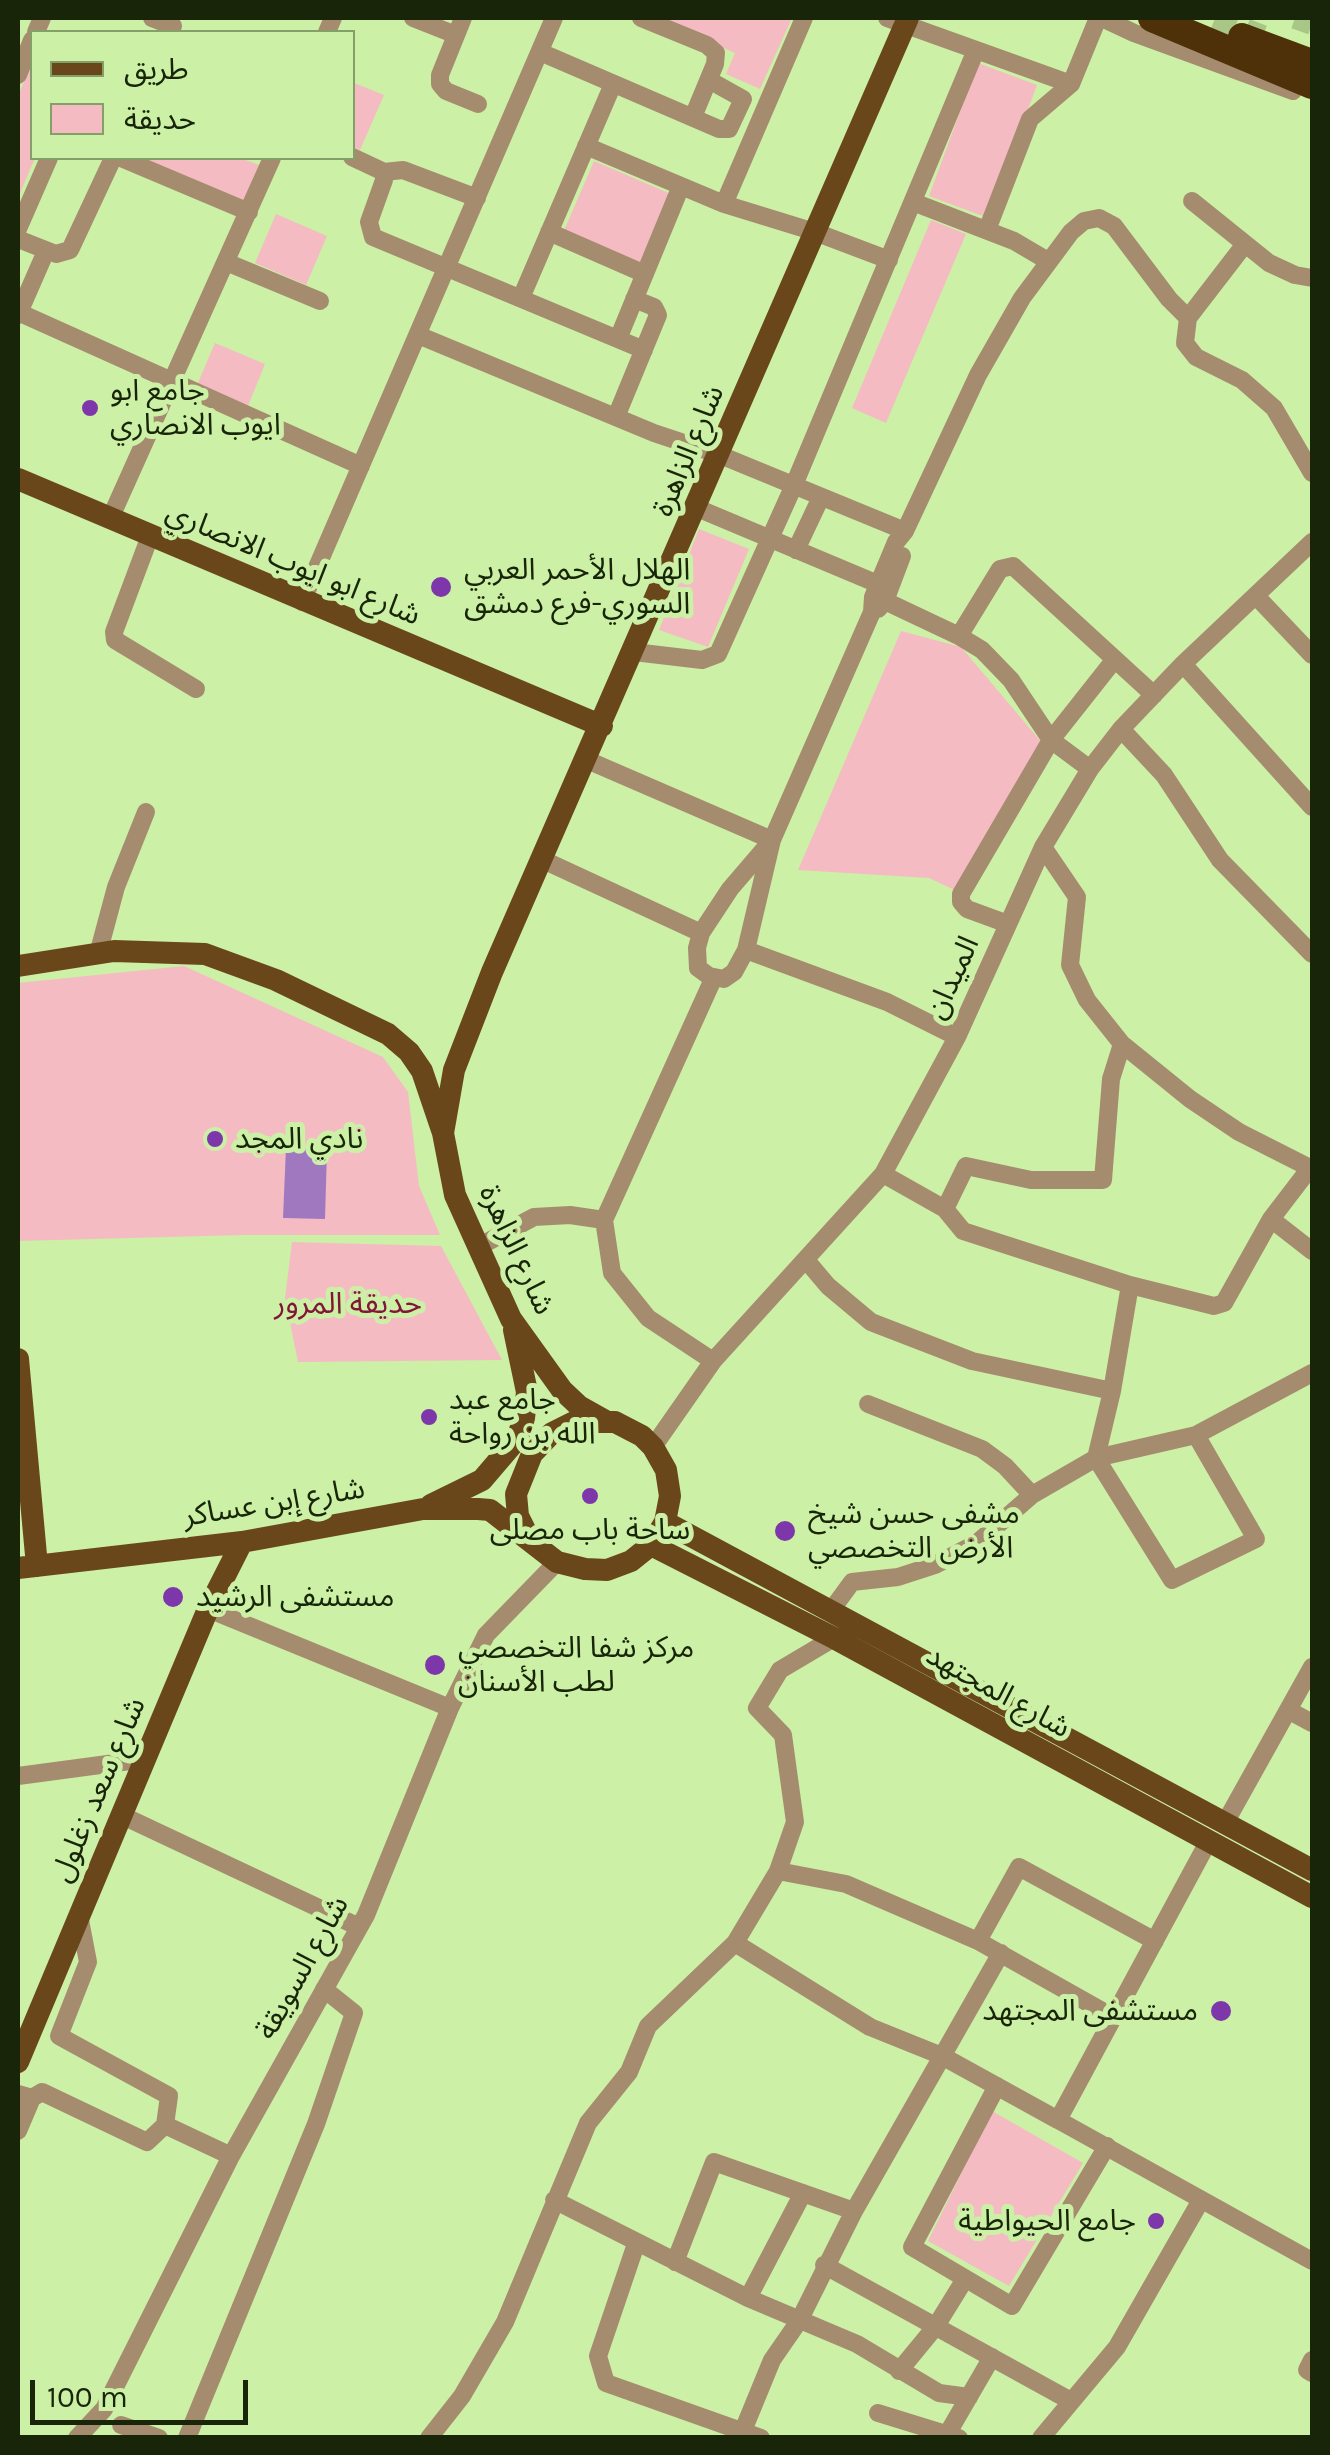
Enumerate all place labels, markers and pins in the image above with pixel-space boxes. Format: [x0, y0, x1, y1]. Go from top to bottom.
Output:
place label: جامع ابو ايوب الانصاري [110, 373, 281, 444]
marker: جامع ابو ايوب الانصاري [79, 397, 101, 419]
place label: الهلال الأحمر العربي السوري-فرع دمشق [464, 552, 690, 622]
marker: الهلال الأحمر العربي السوري-فرع دمشق [428, 574, 454, 600]
place label: نادي المجد [235, 1121, 363, 1157]
marker: نادي المجد [204, 1128, 226, 1150]
place label: جامع عبد الله بن رواحة [449, 1382, 596, 1452]
marker: جامع عبد الله بن رواحة [418, 1406, 440, 1428]
marker: ساحة باب مصلى [579, 1485, 601, 1507]
place label: مشفى حسن شيخ الأرض التخصصي [808, 1496, 1020, 1566]
place label: ساحة باب مصلى [490, 1512, 690, 1548]
marker: مشفى حسن شيخ الأرض التخصصي [772, 1518, 798, 1544]
place label: مستشفى الرشيد [196, 1579, 395, 1615]
marker: مستشفى الرشيد [160, 1584, 186, 1610]
place label: مركز شفا التخصصي لطب الأسنان [458, 1630, 694, 1700]
marker: مركز شفا التخصصي لطب الأسنان [422, 1652, 448, 1678]
place label: مستشفى المجتهد [982, 1993, 1198, 2029]
marker: مستشفى المجتهد [1208, 1998, 1234, 2024]
place label: جامع الحيواطية [958, 2203, 1136, 2239]
marker: جامع الحيواطية [1145, 2210, 1167, 2232]

